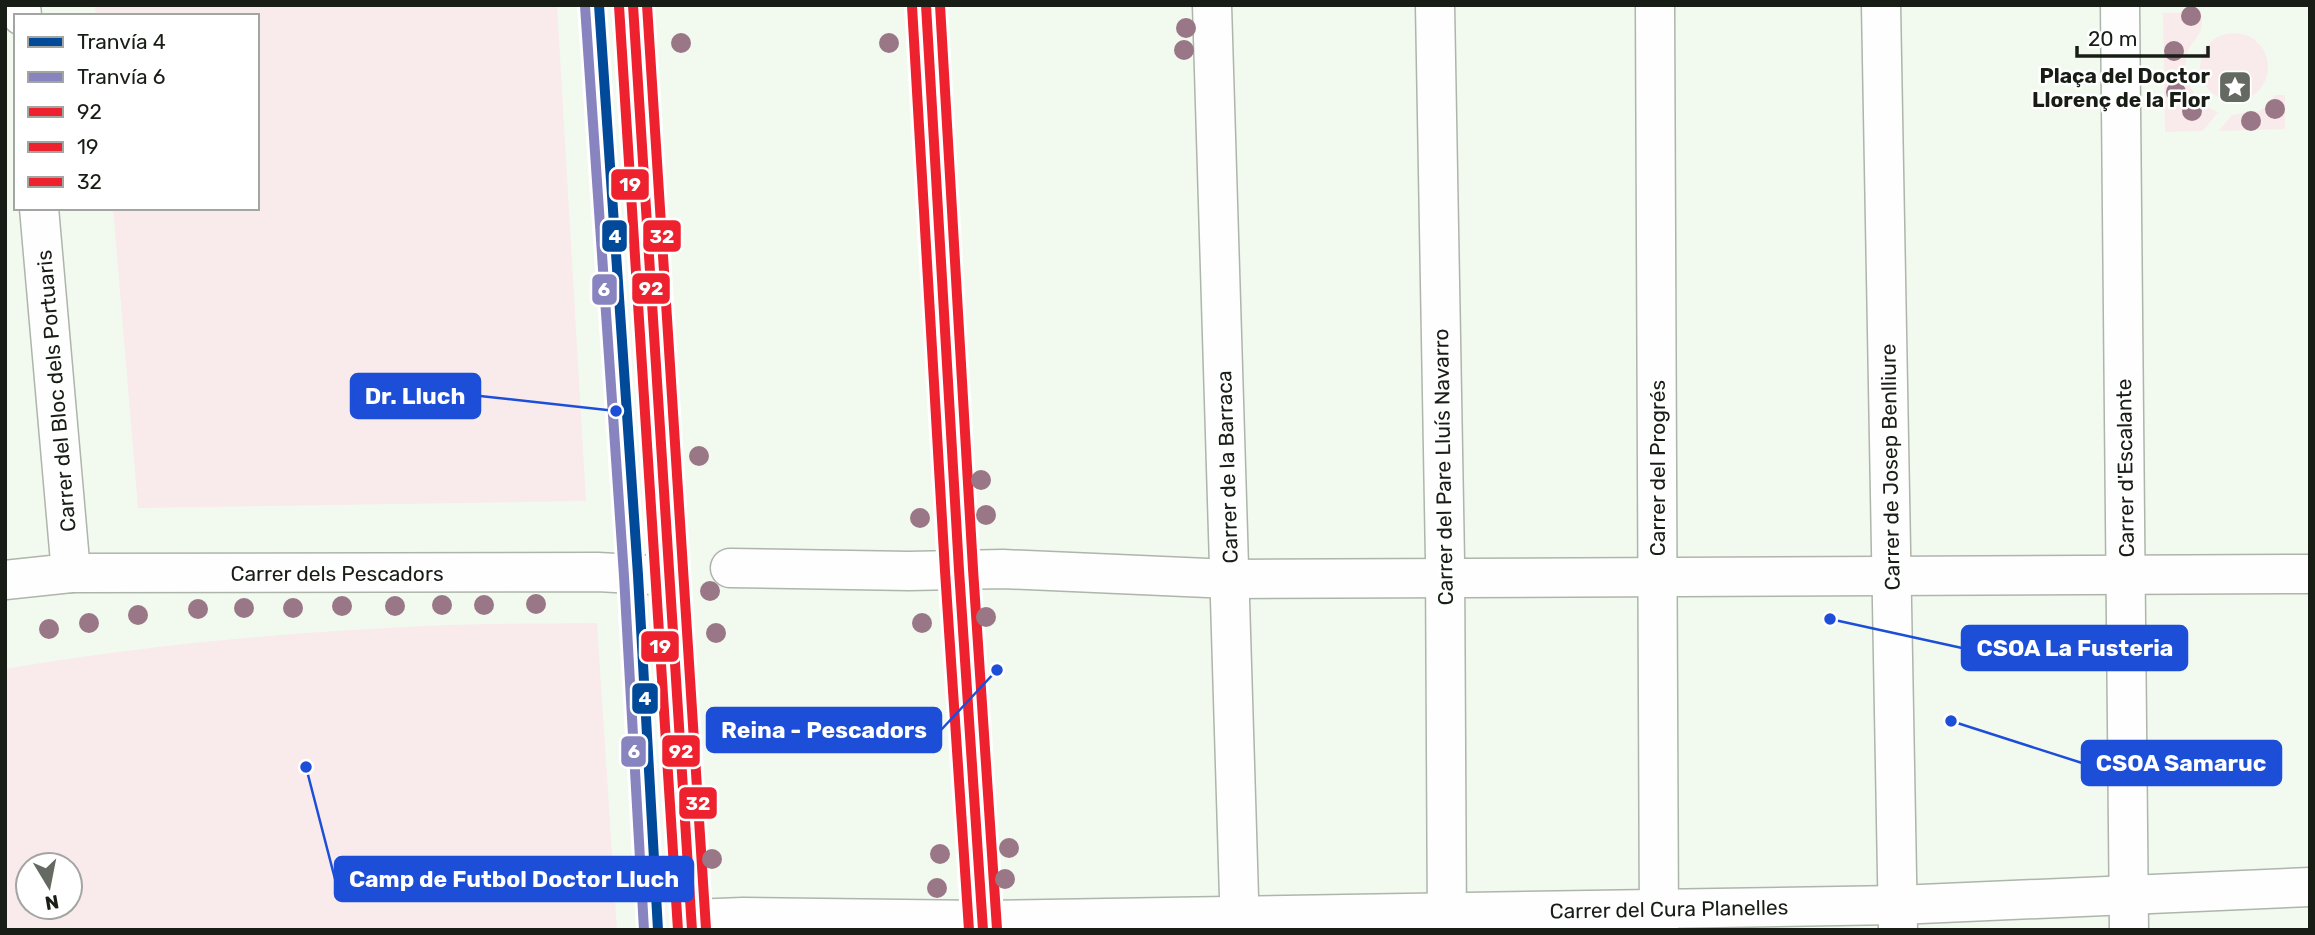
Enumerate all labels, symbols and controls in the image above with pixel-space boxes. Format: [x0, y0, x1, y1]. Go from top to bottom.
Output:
legend [14, 14, 259, 210]
scale bar [2077, 14, 2208, 58]
text: 20 m [2088, 26, 2137, 51]
text: Tranvía 4 [77, 29, 166, 54]
place label: Plaça del Doctor Llorenç de la Flor [2032, 63, 2210, 112]
text: Tranvía 6 [77, 64, 165, 89]
place icon: Plaça del Doctor Llorenç de la Flor [2216, 68, 2254, 106]
text: 92 [77, 99, 102, 124]
text: 19 [77, 134, 98, 159]
line badge: 19 [610, 168, 650, 201]
text: 32 [77, 169, 102, 194]
text: 19 [619, 173, 641, 196]
line badge: 4 [601, 219, 628, 253]
line badge: 32 [642, 219, 682, 253]
text: 4 [609, 225, 622, 248]
text: 32 [650, 225, 674, 248]
street label: Carrer del Bloc dels Portuaris [31, 249, 81, 533]
line badge: 92 [631, 272, 671, 305]
line badge: 6 [591, 273, 618, 306]
text: 92 [639, 277, 663, 300]
text: 6 [598, 278, 610, 301]
street label: Carrer del Pare Lluís Navarro [1428, 328, 1458, 606]
street label: Carrer de Josep Benlliure [1875, 343, 1905, 591]
street label: Carrer de la Barraca [1211, 370, 1243, 564]
callout: Dr. Lluch [351, 374, 480, 418]
street label: Carrer d'Escalante [2111, 378, 2139, 558]
street label: Carrer del Progrés [1645, 380, 1670, 556]
text: Dr. Lluch [365, 382, 465, 410]
street label: Carrer dels Pescadors [230, 561, 444, 586]
callout: CSOA La Fusteria [1962, 626, 2187, 670]
line badge: 19 [640, 630, 680, 663]
text: CSOA La Fusteria [1977, 634, 2173, 662]
text: 19 [649, 635, 671, 658]
line badge: 4 [631, 682, 659, 715]
text: 4 [639, 687, 652, 710]
callout: Reina - Pescadors [707, 708, 941, 752]
text: Reina - Pescadors [721, 716, 927, 744]
line badge: 92 [661, 734, 701, 768]
line badge: 6 [620, 735, 647, 768]
text: 6 [628, 740, 640, 763]
text: 92 [669, 740, 693, 763]
callout: CSOA Samaruc [2082, 741, 2281, 785]
text: CSOA Samaruc [2096, 749, 2266, 777]
line badge: 32 [678, 786, 718, 820]
text: 32 [686, 792, 710, 815]
north arrow [14, 851, 84, 921]
callout: Camp de Futbol Doctor Lluch [335, 857, 693, 901]
text: Camp de Futbol Doctor Lluch [349, 865, 679, 893]
text: N [43, 890, 61, 915]
street label: Carrer del Cura Planelles [1549, 894, 1789, 924]

